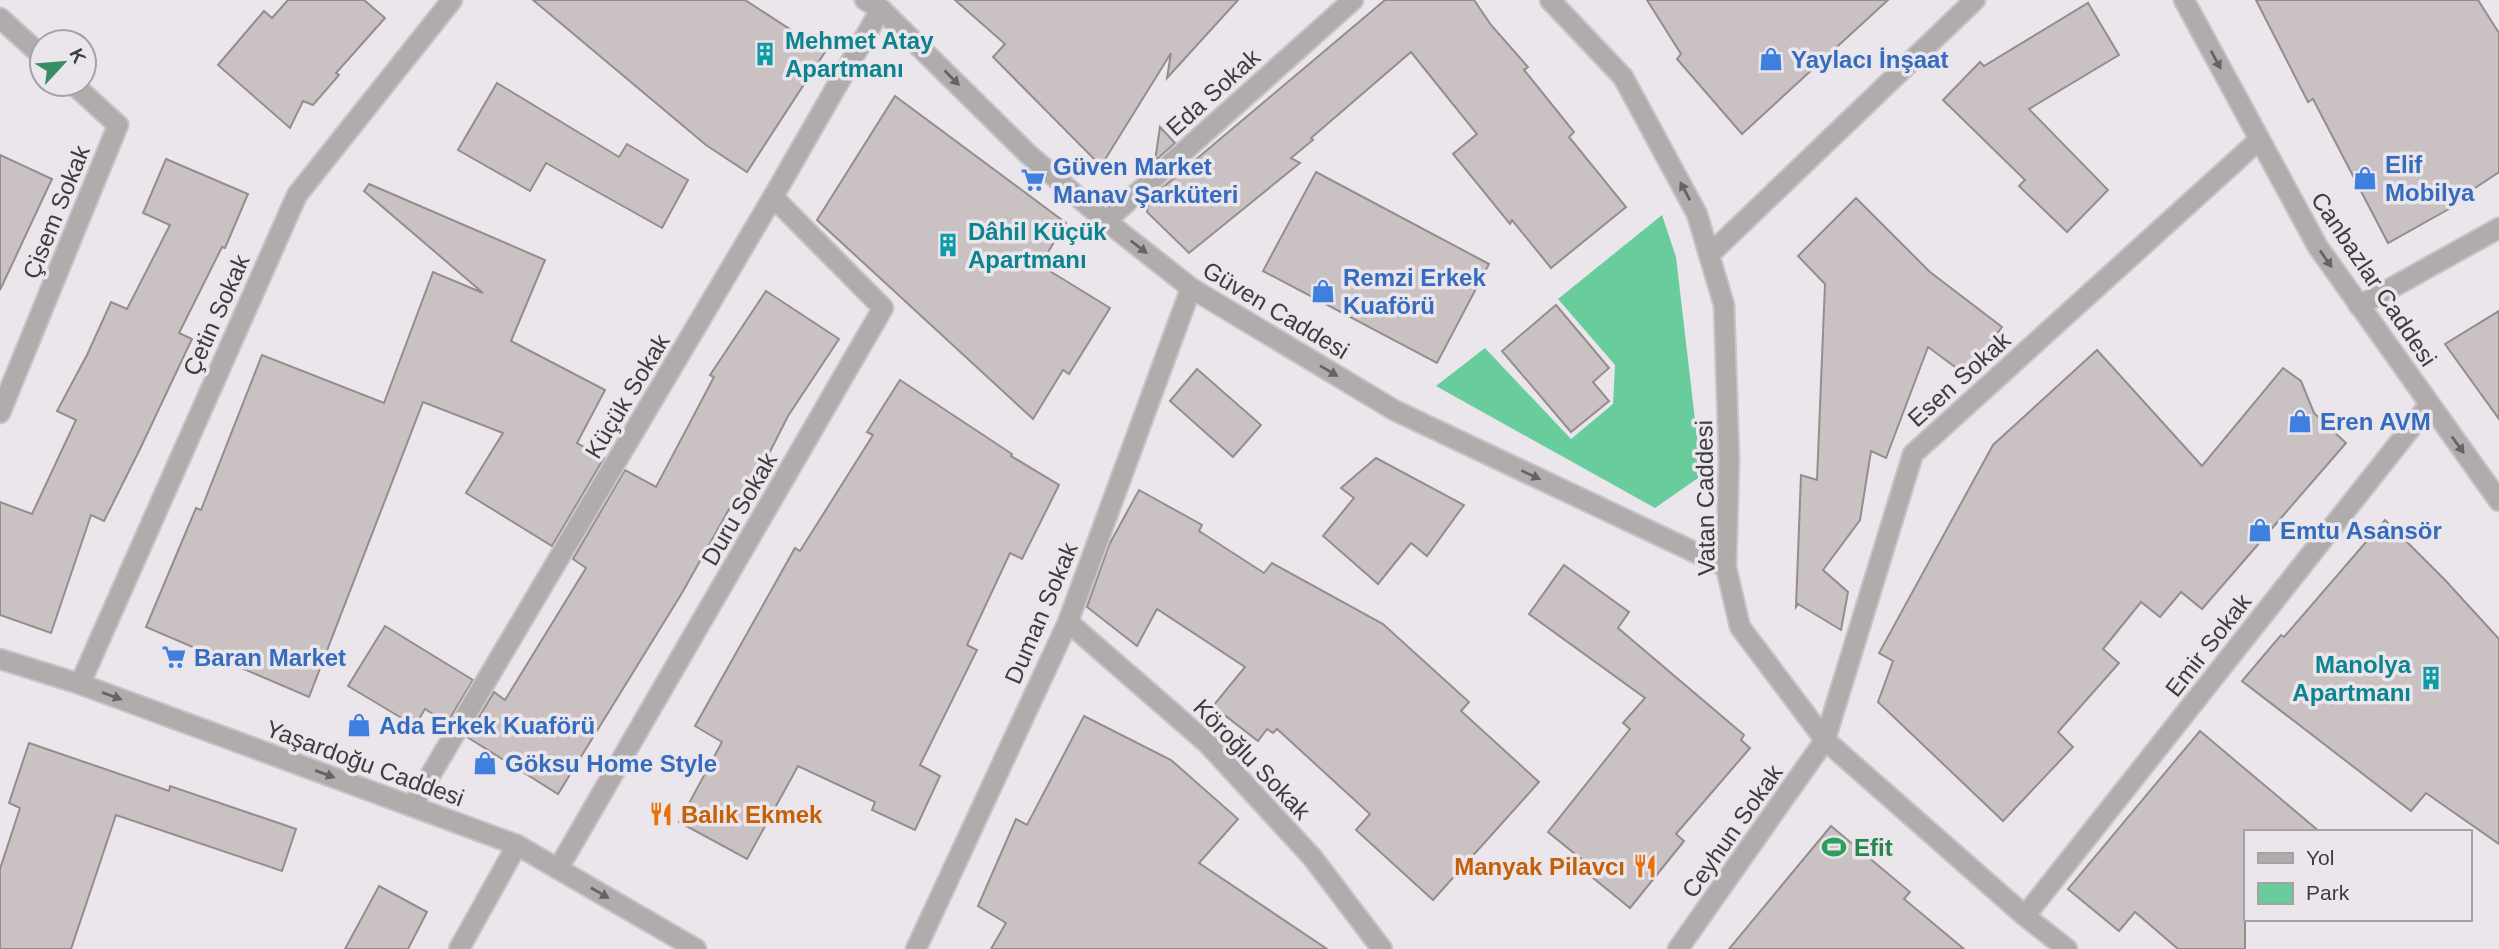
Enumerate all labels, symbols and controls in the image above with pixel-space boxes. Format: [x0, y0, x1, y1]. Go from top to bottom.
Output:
place label: Mehmet Atay Apartmanı [785, 27, 934, 82]
north arrow [28, 28, 98, 98]
building icon: Mehmet Atay Apartmanı [751, 40, 779, 68]
street label: Eda Sokak [1161, 42, 1266, 141]
text: K [65, 45, 90, 67]
shop icon: Yaylacı İnşaat [1757, 45, 1785, 73]
place label: Yaylacı İnşaat [1791, 46, 1948, 73]
one-way arrow [2210, 50, 2222, 70]
one-way arrow [943, 70, 960, 87]
street label: Çisem Sokak [17, 140, 95, 283]
place label: Elif Mobilya [2385, 151, 2475, 206]
place label: Güven Market Manav Şarküteri [1053, 153, 1238, 208]
shop icon: Elif Mobilya [2351, 164, 2379, 192]
supermarket icon: Güven Market Manav Şarküteri [1019, 166, 1047, 194]
one-way arrow [1679, 181, 1690, 201]
street label: Canbazlar Caddesi [2306, 187, 2442, 371]
place label: Dâhil Küçük Apartmanı [968, 218, 1107, 273]
building icon: Dâhil Küçük Apartmanı [934, 231, 962, 259]
one-way arrow [1129, 239, 1147, 254]
street label: Çetin Sokak [177, 249, 255, 380]
one-way arrow [2319, 250, 2333, 268]
street label: Güven Caddesi [1198, 256, 1354, 364]
place label: Remzi Erkek Kuaförü [1343, 264, 1486, 319]
shop icon: Remzi Erkek Kuaförü [1309, 277, 1337, 305]
street label: Esen Sokak [1902, 325, 2016, 432]
street label: Küçük Sokak [579, 328, 675, 463]
one-way arrow [1319, 364, 1339, 376]
shop icon: Eren AVM [2286, 407, 2314, 435]
place label: Eren AVM [2320, 408, 2431, 435]
street label: Vatan Caddesi [1690, 420, 1720, 576]
one-way arrow [2450, 436, 2464, 454]
street label: Duru Sokak [696, 447, 783, 570]
one-way arrow [1521, 469, 1541, 481]
shop icon: Emtu Asansör [2246, 516, 2274, 544]
place label: Emtu Asansör [2280, 517, 2442, 544]
street label: Duman Sokak [999, 537, 1083, 688]
street label: Emir Sokak [2160, 588, 2257, 702]
supermarket icon: Baran Market [160, 643, 188, 671]
place label: Baran Market [194, 644, 346, 671]
place label: Manolya Apartmanı [2292, 651, 2412, 706]
building icon: Manolya Apartmanı [2417, 664, 2445, 692]
one-way arrow [101, 690, 122, 701]
street label: Köroğlu Sokak [1188, 693, 1317, 825]
shop icon: Ada Erkek Kuaförü [345, 711, 373, 739]
place label: Ada Erkek Kuaförü [379, 712, 595, 739]
street label: Yaşardoğu Caddesi [262, 715, 468, 811]
shop icon: Göksu Home Style [471, 749, 499, 777]
place label: Göksu Home Style [505, 750, 717, 777]
street label: Ceyhun Sokak [1676, 759, 1788, 903]
one-way arrow [314, 769, 335, 780]
restaurant icon: Balık Ekmek [647, 800, 675, 828]
place label: Balık Ekmek [681, 801, 823, 828]
legend [2244, 830, 2471, 921]
sports icon: Efit [1820, 833, 1848, 861]
place label: Efit [1854, 834, 1893, 861]
text: Yol [2306, 846, 2334, 869]
restaurant icon: Manyak Pilavcı [1631, 852, 1659, 880]
place label: Manyak Pilavcı [1454, 853, 1625, 880]
text: Park [2306, 881, 2350, 904]
one-way arrow [591, 887, 610, 899]

